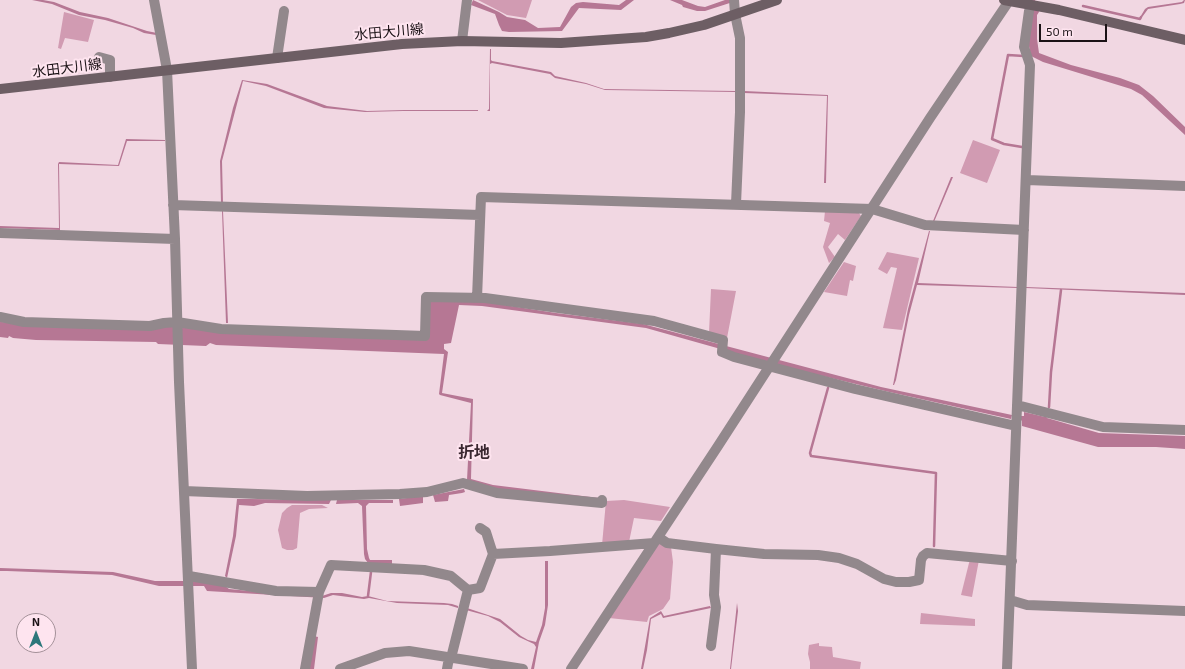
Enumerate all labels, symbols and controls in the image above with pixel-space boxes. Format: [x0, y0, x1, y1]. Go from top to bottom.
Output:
scale bar [1041, 16, 1109, 42]
street label: 水田大川線 [353, 21, 425, 43]
text: 50 m [1046, 24, 1073, 38]
street label: 水田大川線 [31, 55, 103, 81]
district label: 折地 [458, 443, 490, 463]
north arrow [16, 613, 56, 653]
text: N [32, 615, 40, 628]

